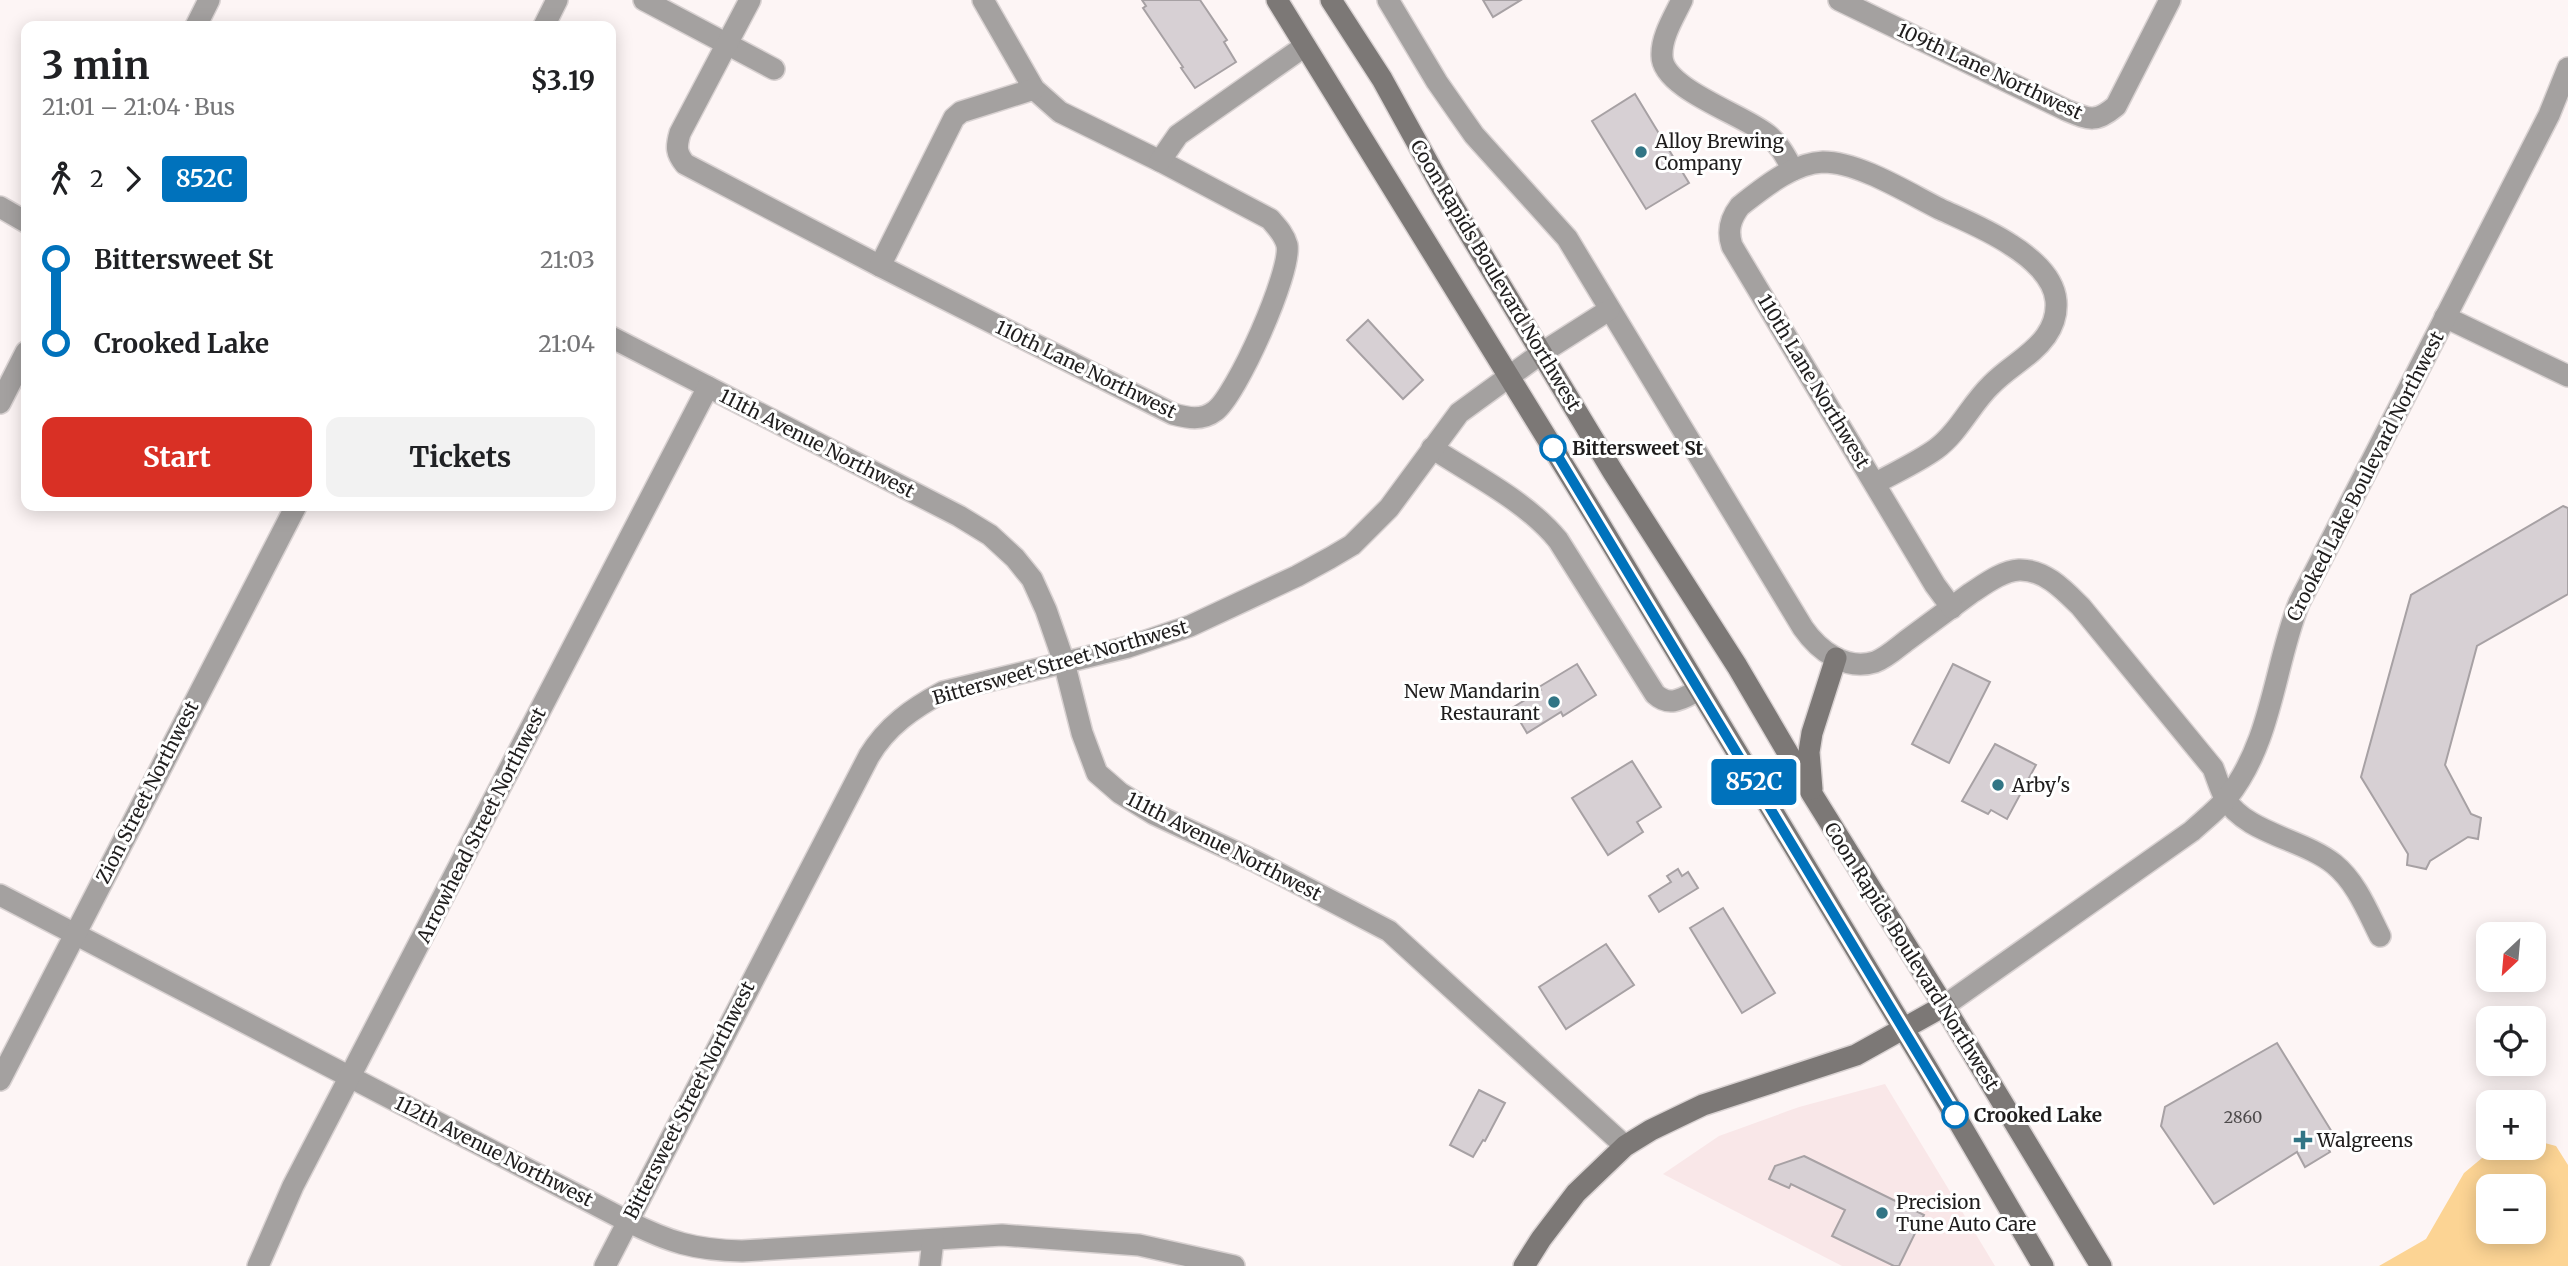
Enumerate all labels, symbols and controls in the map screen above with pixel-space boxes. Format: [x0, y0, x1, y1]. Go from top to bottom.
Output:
street label: 109th Lane Northwest [1893, 17, 2087, 125]
text: 3 min [42, 42, 150, 89]
text: $3.19 [530, 64, 595, 97]
text: 21:01 – 21:04 · Bus [42, 92, 235, 121]
place label: Alloy Brewing Company [1654, 129, 1784, 175]
street label: Coon Rapids Boulevard Northwest [1405, 135, 1587, 415]
marker: Alloy Brewing Company [1633, 144, 1649, 160]
icon: walk [42, 160, 80, 198]
icon: forward [114, 160, 152, 198]
text: 852C [176, 163, 233, 194]
text: 2 [90, 164, 104, 193]
text: Bittersweet St [94, 243, 274, 276]
text: 21:03 [540, 245, 595, 274]
street label: 110th Lane Northwest [1753, 290, 1876, 473]
street label: 110th Lane Northwest [992, 315, 1181, 424]
street label: Crooked Lake Boulevard Northwest [2281, 326, 2449, 625]
text: Crooked Lake [94, 327, 269, 360]
text: 21:04 [538, 329, 595, 358]
street label: 111th Avenue Northwest [715, 383, 919, 503]
button: Start [42, 417, 312, 497]
button: Tickets [326, 417, 595, 497]
marker: Bittersweet St [1540, 435, 1566, 461]
place label: Bittersweet St [1572, 436, 1704, 460]
street label: Bittersweet Street Northwest [930, 614, 1191, 710]
place label: New Mandarin Restaurant [1404, 679, 1541, 725]
marker: New Mandarin Restaurant [1546, 694, 1562, 710]
street label: Zion Street Northwest [91, 696, 204, 887]
street label: Arrowhead Street Northwest [411, 703, 551, 948]
line badge: 852C [1705, 759, 1803, 805]
text: 852C [1725, 766, 1783, 797]
place label: Arby's [2011, 773, 2070, 797]
marker: Arby's [1990, 777, 2006, 793]
street label: 111th Avenue Northwest [1122, 786, 1326, 906]
street label: Coon Rapids Boulevard Northwest [1819, 818, 2005, 1095]
north arrow [2476, 922, 2546, 992]
map controls [2476, 922, 2546, 1244]
street label: Bittersweet Street Northwest [618, 976, 760, 1223]
button: locate [2476, 1006, 2546, 1076]
button: + [2476, 1090, 2546, 1160]
street label: 112th Avenue Northwest [391, 1091, 598, 1212]
marker: Crooked Lake [1942, 1102, 1968, 1128]
place label: Crooked Lake [1974, 1103, 2102, 1127]
house number: 2860 [2224, 1107, 2262, 1127]
place label: Walgreens [2316, 1128, 2413, 1152]
marker: Walgreens [2295, 1132, 2311, 1148]
button: − [2476, 1174, 2546, 1244]
place label: Precision Tune Auto Care [1896, 1190, 2036, 1236]
marker: Precision Tune Auto Care [1874, 1205, 1890, 1221]

